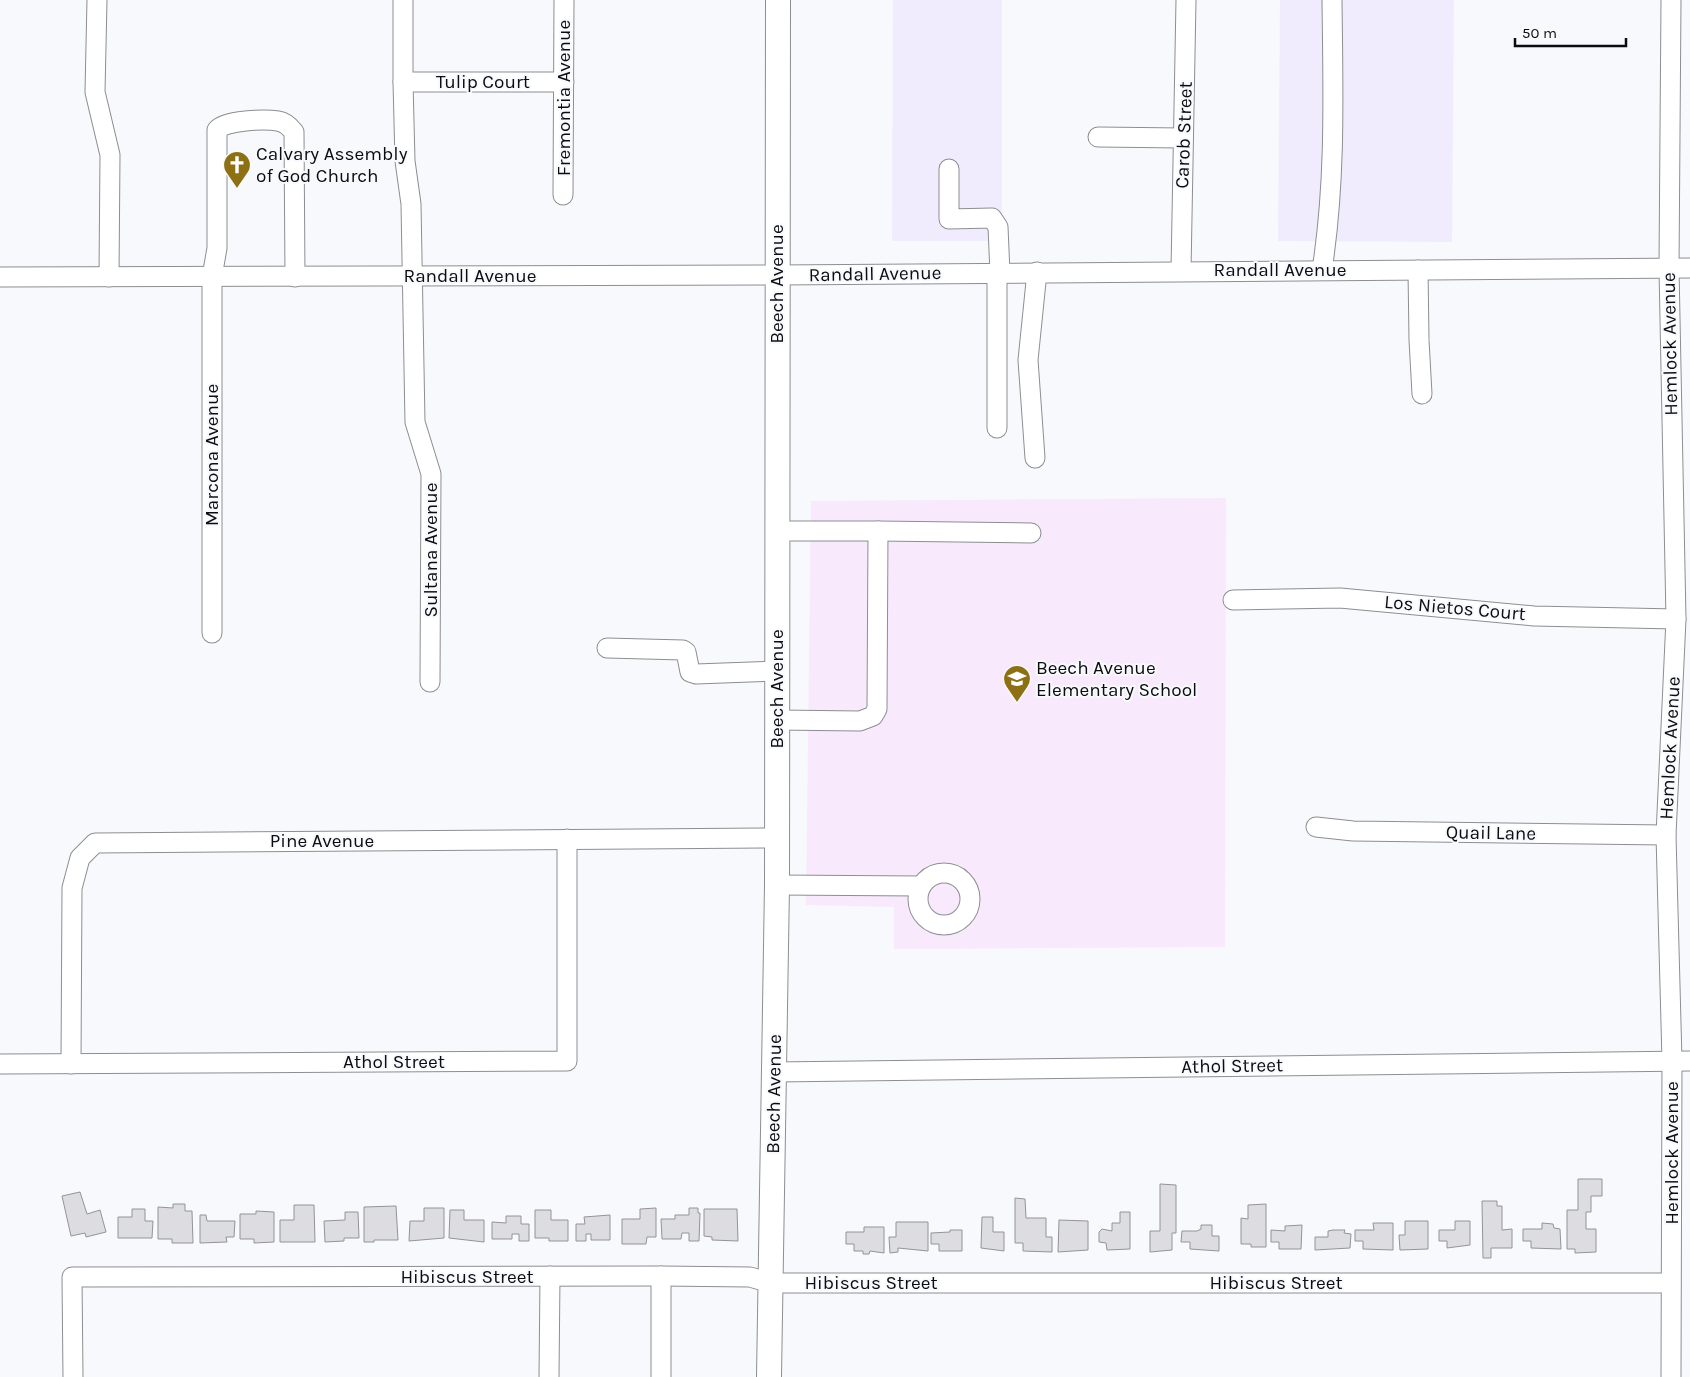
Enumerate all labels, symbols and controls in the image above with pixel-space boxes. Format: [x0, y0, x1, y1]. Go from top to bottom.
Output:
scale bar [1515, 15, 1626, 47]
street label: Fremontia Avenue [553, 20, 575, 176]
text: 50 m [1522, 24, 1557, 42]
street label: Tulip Court [436, 71, 530, 93]
street label: Carob Street [1171, 81, 1197, 189]
place label: Calvary Assembly of God Church [256, 143, 408, 187]
church icon: Calvary Assembly of God Church [222, 150, 252, 189]
street label: Beech Avenue [766, 224, 788, 344]
street label: Randall Avenue [1214, 259, 1346, 281]
street label: Randall Avenue [808, 262, 942, 286]
street label: Randall Avenue [404, 265, 536, 287]
street label: Hemlock Avenue [1658, 272, 1682, 416]
street label: Marcona Avenue [201, 384, 223, 526]
street label: Sultana Avenue [420, 483, 442, 617]
street label: Los Nietos Court [1383, 591, 1527, 625]
street label: Beech Avenue [766, 629, 788, 749]
place label: Beech Avenue Elementary School [1036, 657, 1197, 701]
school or university icon: Beech Avenue Elementary School [1002, 664, 1032, 703]
street label: Hemlock Avenue [1655, 676, 1685, 820]
street label: Quail Lane [1446, 821, 1536, 845]
street label: Pine Avenue [270, 830, 374, 852]
street label: Beech Avenue [762, 1034, 786, 1154]
street label: Athol Street [343, 1051, 445, 1073]
street label: Athol Street [1181, 1054, 1283, 1078]
street label: Hemlock Avenue [1661, 1081, 1683, 1225]
street label: Hibiscus Street [400, 1266, 534, 1288]
street label: Hibiscus Street [804, 1272, 938, 1294]
street label: Hibiscus Street [1209, 1272, 1343, 1294]

